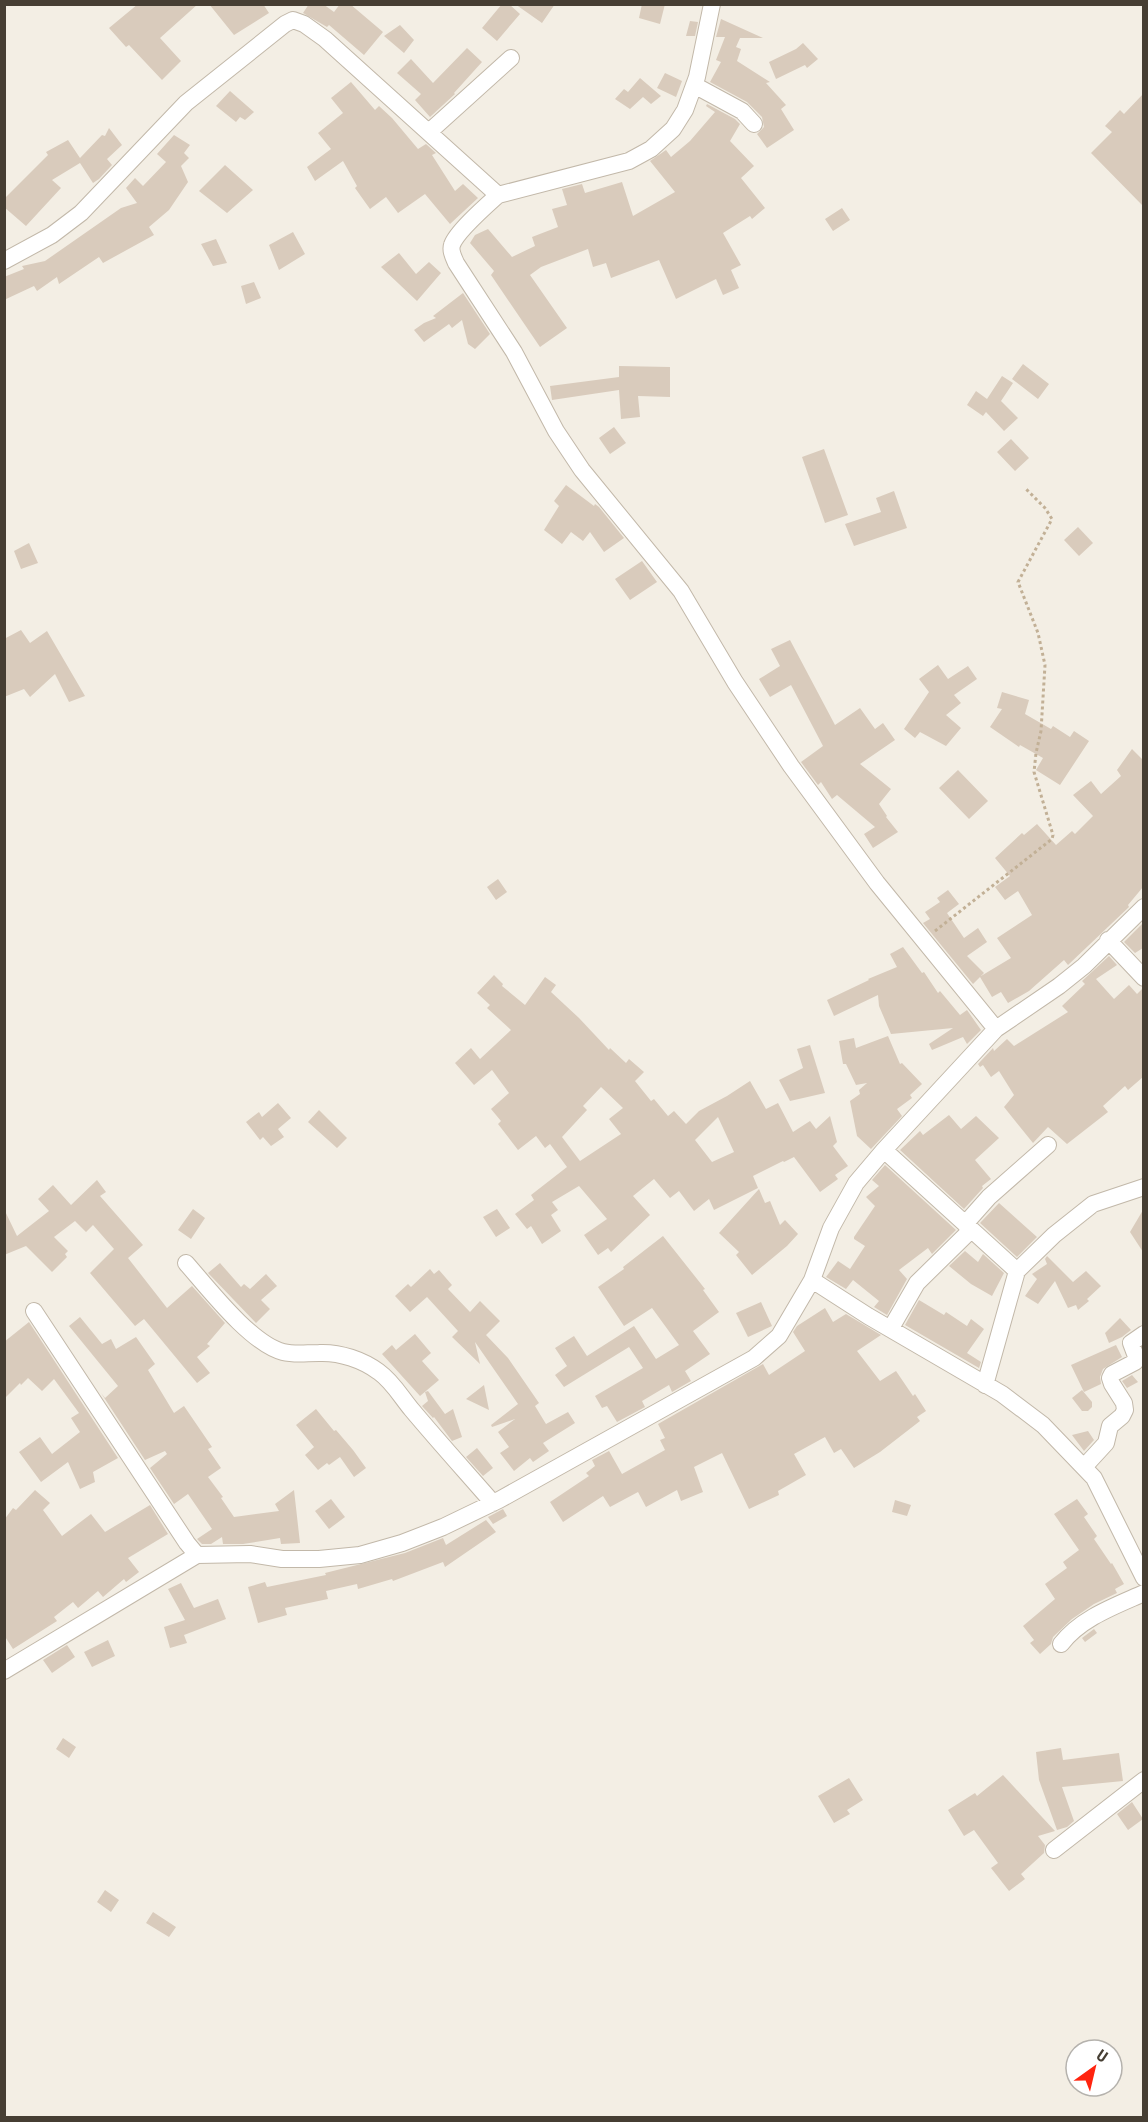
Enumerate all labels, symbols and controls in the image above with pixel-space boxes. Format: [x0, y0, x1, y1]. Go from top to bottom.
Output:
north arrow [1064, 2038, 1124, 2098]
text: U [1093, 2046, 1111, 2066]

